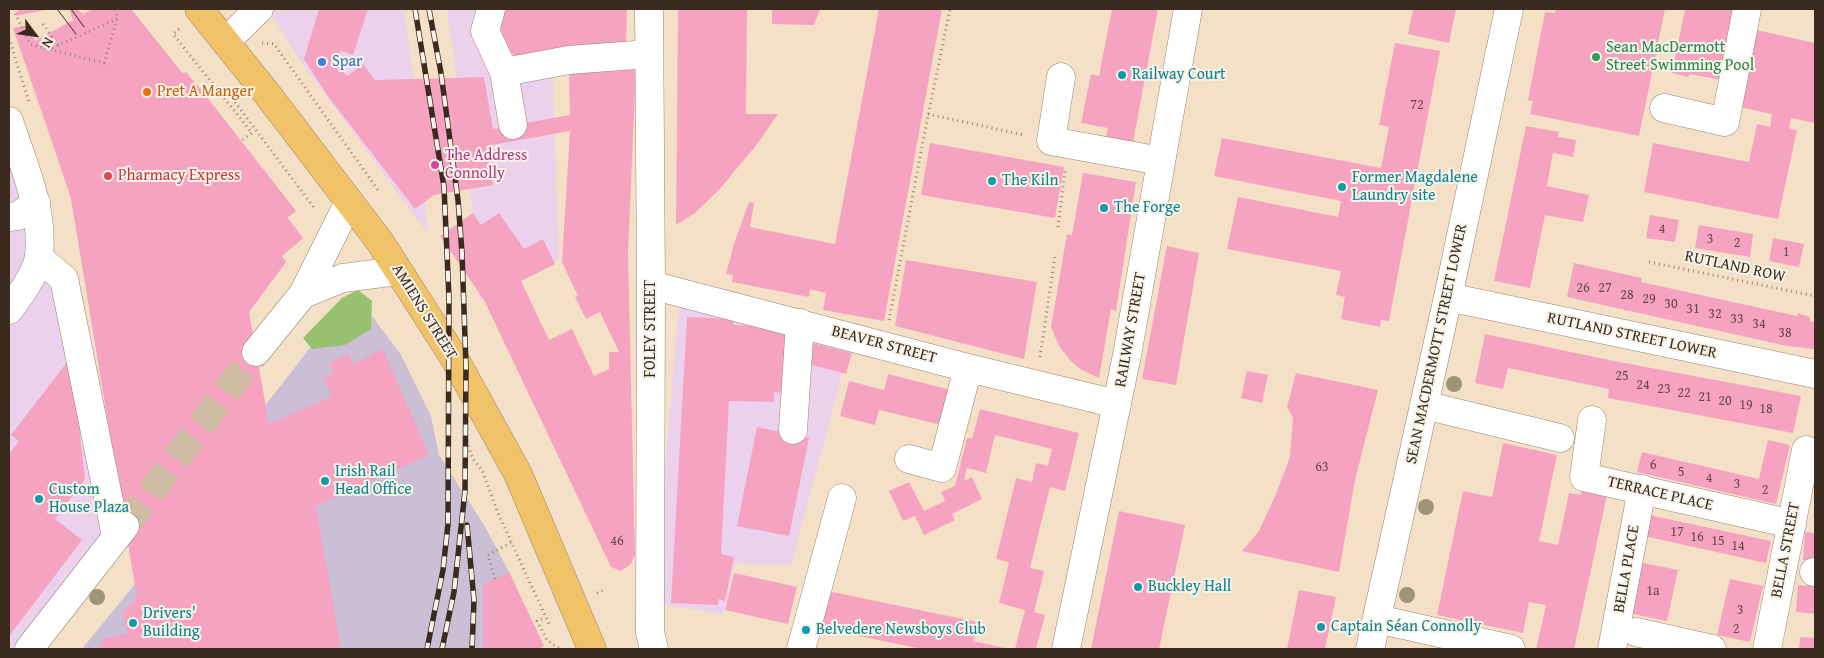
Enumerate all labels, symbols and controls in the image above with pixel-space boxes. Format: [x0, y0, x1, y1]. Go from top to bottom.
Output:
north arrow [10, 10, 60, 60]
text: N [37, 34, 59, 52]
place label: Sean MacDermott Street Swimming Pool [1606, 38, 1754, 76]
marker: Sean MacDermott Street Swimming Pool [1590, 51, 1602, 63]
place label: Spar [332, 52, 363, 72]
marker: Spar [316, 56, 328, 68]
place label: Railway Court [1132, 65, 1226, 85]
marker: Railway Court [1116, 69, 1128, 81]
place label: Pret A Manger [157, 82, 254, 102]
marker: Pret A Manger [141, 86, 153, 98]
house number: 72 [1410, 97, 1424, 113]
place label: The Address Connolly [445, 146, 527, 184]
marker: The Address Connolly [429, 159, 441, 171]
place label: Pharmacy Express [118, 166, 240, 186]
place label: Former Magdalene Laundry site [1352, 168, 1478, 206]
marker: Pharmacy Express [102, 170, 114, 182]
place label: The Kiln [1002, 171, 1058, 191]
marker: The Kiln [986, 175, 998, 187]
marker: Former Magdalene Laundry site [1336, 181, 1348, 193]
place label: The Forge [1114, 198, 1180, 218]
marker: The Forge [1098, 202, 1110, 214]
house number: 4 [1659, 221, 1665, 237]
street label: SEAN MACDERMOTT STREET LOWER [1402, 222, 1472, 466]
house number: 3 [1707, 231, 1713, 247]
house number: 2 [1734, 235, 1740, 251]
house number: 1 [1783, 244, 1789, 260]
street label: RUTLAND ROW [1683, 247, 1787, 287]
street label: AMIENS STREET [387, 261, 461, 363]
street label: RAILWAY STREET [1111, 271, 1151, 389]
street label: FOLEY STREET [641, 280, 661, 378]
house number: 26 [1576, 280, 1590, 296]
house number: 27 [1598, 280, 1612, 296]
house number: 28 [1620, 287, 1634, 303]
house number: 29 [1642, 291, 1656, 307]
house number: 30 [1664, 296, 1678, 312]
house number: 31 [1686, 301, 1700, 317]
house number: 32 [1708, 306, 1722, 322]
street label: RUTLAND STREET LOWER [1545, 309, 1719, 363]
house number: 33 [1730, 311, 1744, 327]
house number: 34 [1752, 316, 1766, 332]
street label: BEAVER STREET [829, 322, 939, 368]
house number: 38 [1778, 325, 1792, 341]
house number: 25 [1615, 368, 1629, 384]
house number: 24 [1636, 377, 1650, 393]
house number: 23 [1657, 381, 1671, 397]
house number: 22 [1677, 385, 1691, 401]
house number: 21 [1698, 389, 1712, 405]
house number: 20 [1718, 393, 1732, 409]
house number: 19 [1739, 397, 1753, 413]
house number: 18 [1759, 401, 1773, 417]
house number: 6 [1650, 457, 1656, 473]
house number: 63 [1315, 459, 1329, 475]
place label: Irish Rail Head Office [335, 462, 412, 500]
house number: 5 [1678, 464, 1684, 480]
house number: 4 [1706, 470, 1712, 486]
street label: TERRACE PLACE [1605, 473, 1715, 515]
marker: Irish Rail Head Office [319, 475, 331, 487]
house number: 3 [1734, 476, 1740, 492]
place label: Custom House Plaza [49, 480, 129, 518]
house number: 2 [1762, 482, 1768, 498]
marker: Custom House Plaza [33, 493, 45, 505]
street label: BELLA STREET [1767, 500, 1805, 600]
street label: BELLA PLACE [1610, 524, 1644, 614]
house number: 17 [1670, 524, 1684, 540]
house number: 16 [1690, 529, 1704, 545]
house number: 46 [610, 533, 624, 549]
house number: 15 [1711, 533, 1725, 549]
house number: 14 [1731, 538, 1745, 554]
place label: Buckley Hall [1148, 577, 1231, 597]
marker: Buckley Hall [1132, 581, 1144, 593]
house number: 1a [1646, 583, 1660, 599]
house number: 3 [1737, 602, 1743, 618]
place label: Drivers' Building [143, 604, 200, 642]
marker: Drivers' Building [127, 617, 139, 629]
place label: Captain Séan Connolly [1331, 617, 1481, 637]
place label: Belvedere Newsboys Club [816, 620, 986, 640]
marker: Captain Séan Connolly [1315, 621, 1327, 633]
house number: 2 [1733, 621, 1739, 637]
marker: Belvedere Newsboys Club [800, 624, 812, 636]

